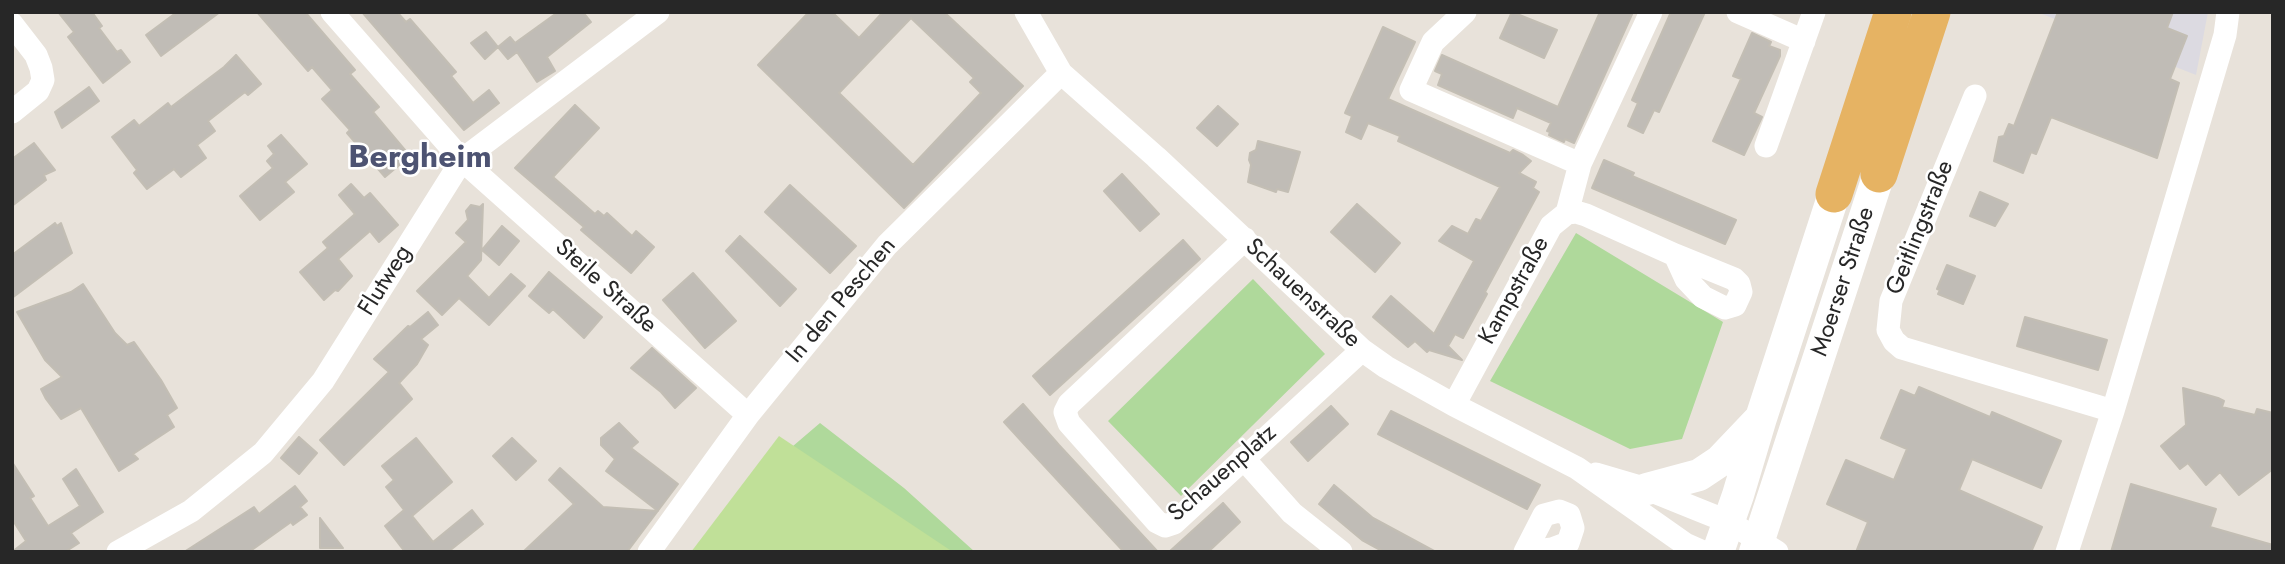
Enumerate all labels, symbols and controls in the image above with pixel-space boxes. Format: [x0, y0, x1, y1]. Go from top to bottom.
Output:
district label: Bergheim [348, 140, 492, 178]
street label: Geitlingstraße [1881, 157, 1961, 299]
street label: Moerser Straße [1806, 204, 1882, 360]
street label: In den Peschen [781, 232, 903, 370]
street label: Kampstraße [1474, 232, 1556, 350]
street label: Schauenstraße [1238, 233, 1366, 355]
street label: Steile Straße [548, 234, 662, 340]
street label: Flutweg [353, 240, 419, 322]
street label: Schauenplatz [1163, 419, 1283, 529]

